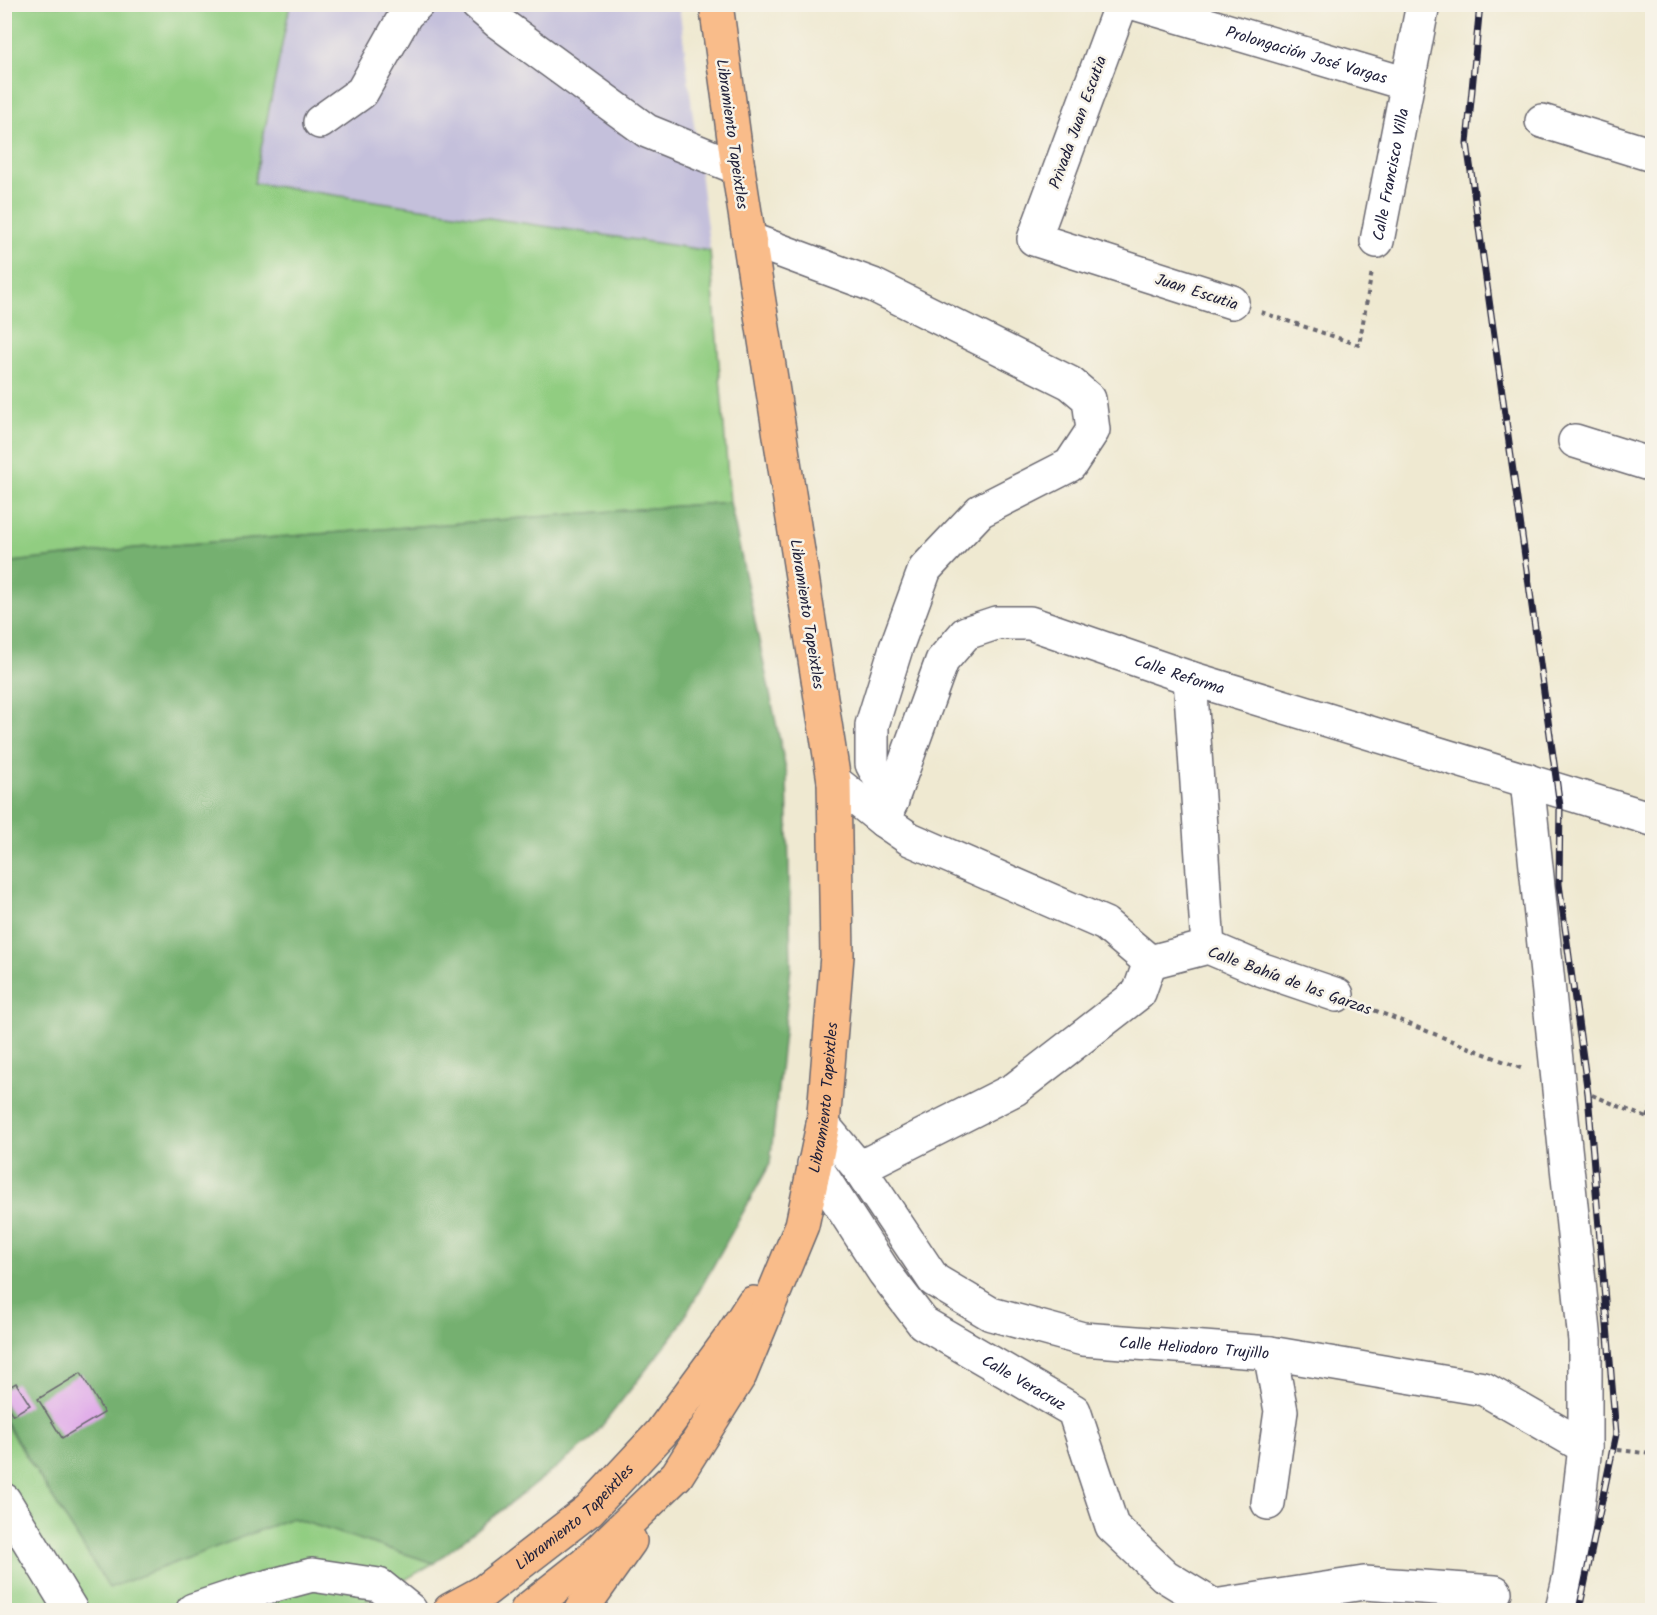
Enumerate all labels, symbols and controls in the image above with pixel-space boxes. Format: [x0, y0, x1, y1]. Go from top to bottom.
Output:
street label: Prolongación José Vargas [1222, 20, 1390, 92]
street label: Privada Juan Escutia [1043, 52, 1114, 193]
street label: Libramiento Tapeixtles [709, 57, 754, 211]
street label: Calle Francisco Villa [1366, 106, 1417, 243]
street label: Juan Escutia [1152, 267, 1241, 318]
street label: Libramiento Tapeixtles [782, 537, 831, 691]
street label: Calle Reforma [1131, 649, 1228, 702]
street label: Calle Bahía de las Garzas [1204, 940, 1375, 1023]
street label: Libramiento Tapeixtles [802, 1021, 845, 1175]
street label: Calle Heliodoro Trujillo [1118, 1331, 1270, 1367]
street label: Calle Veracruz [976, 1349, 1070, 1418]
street label: Libramiento Tapeixtles [510, 1458, 640, 1577]

